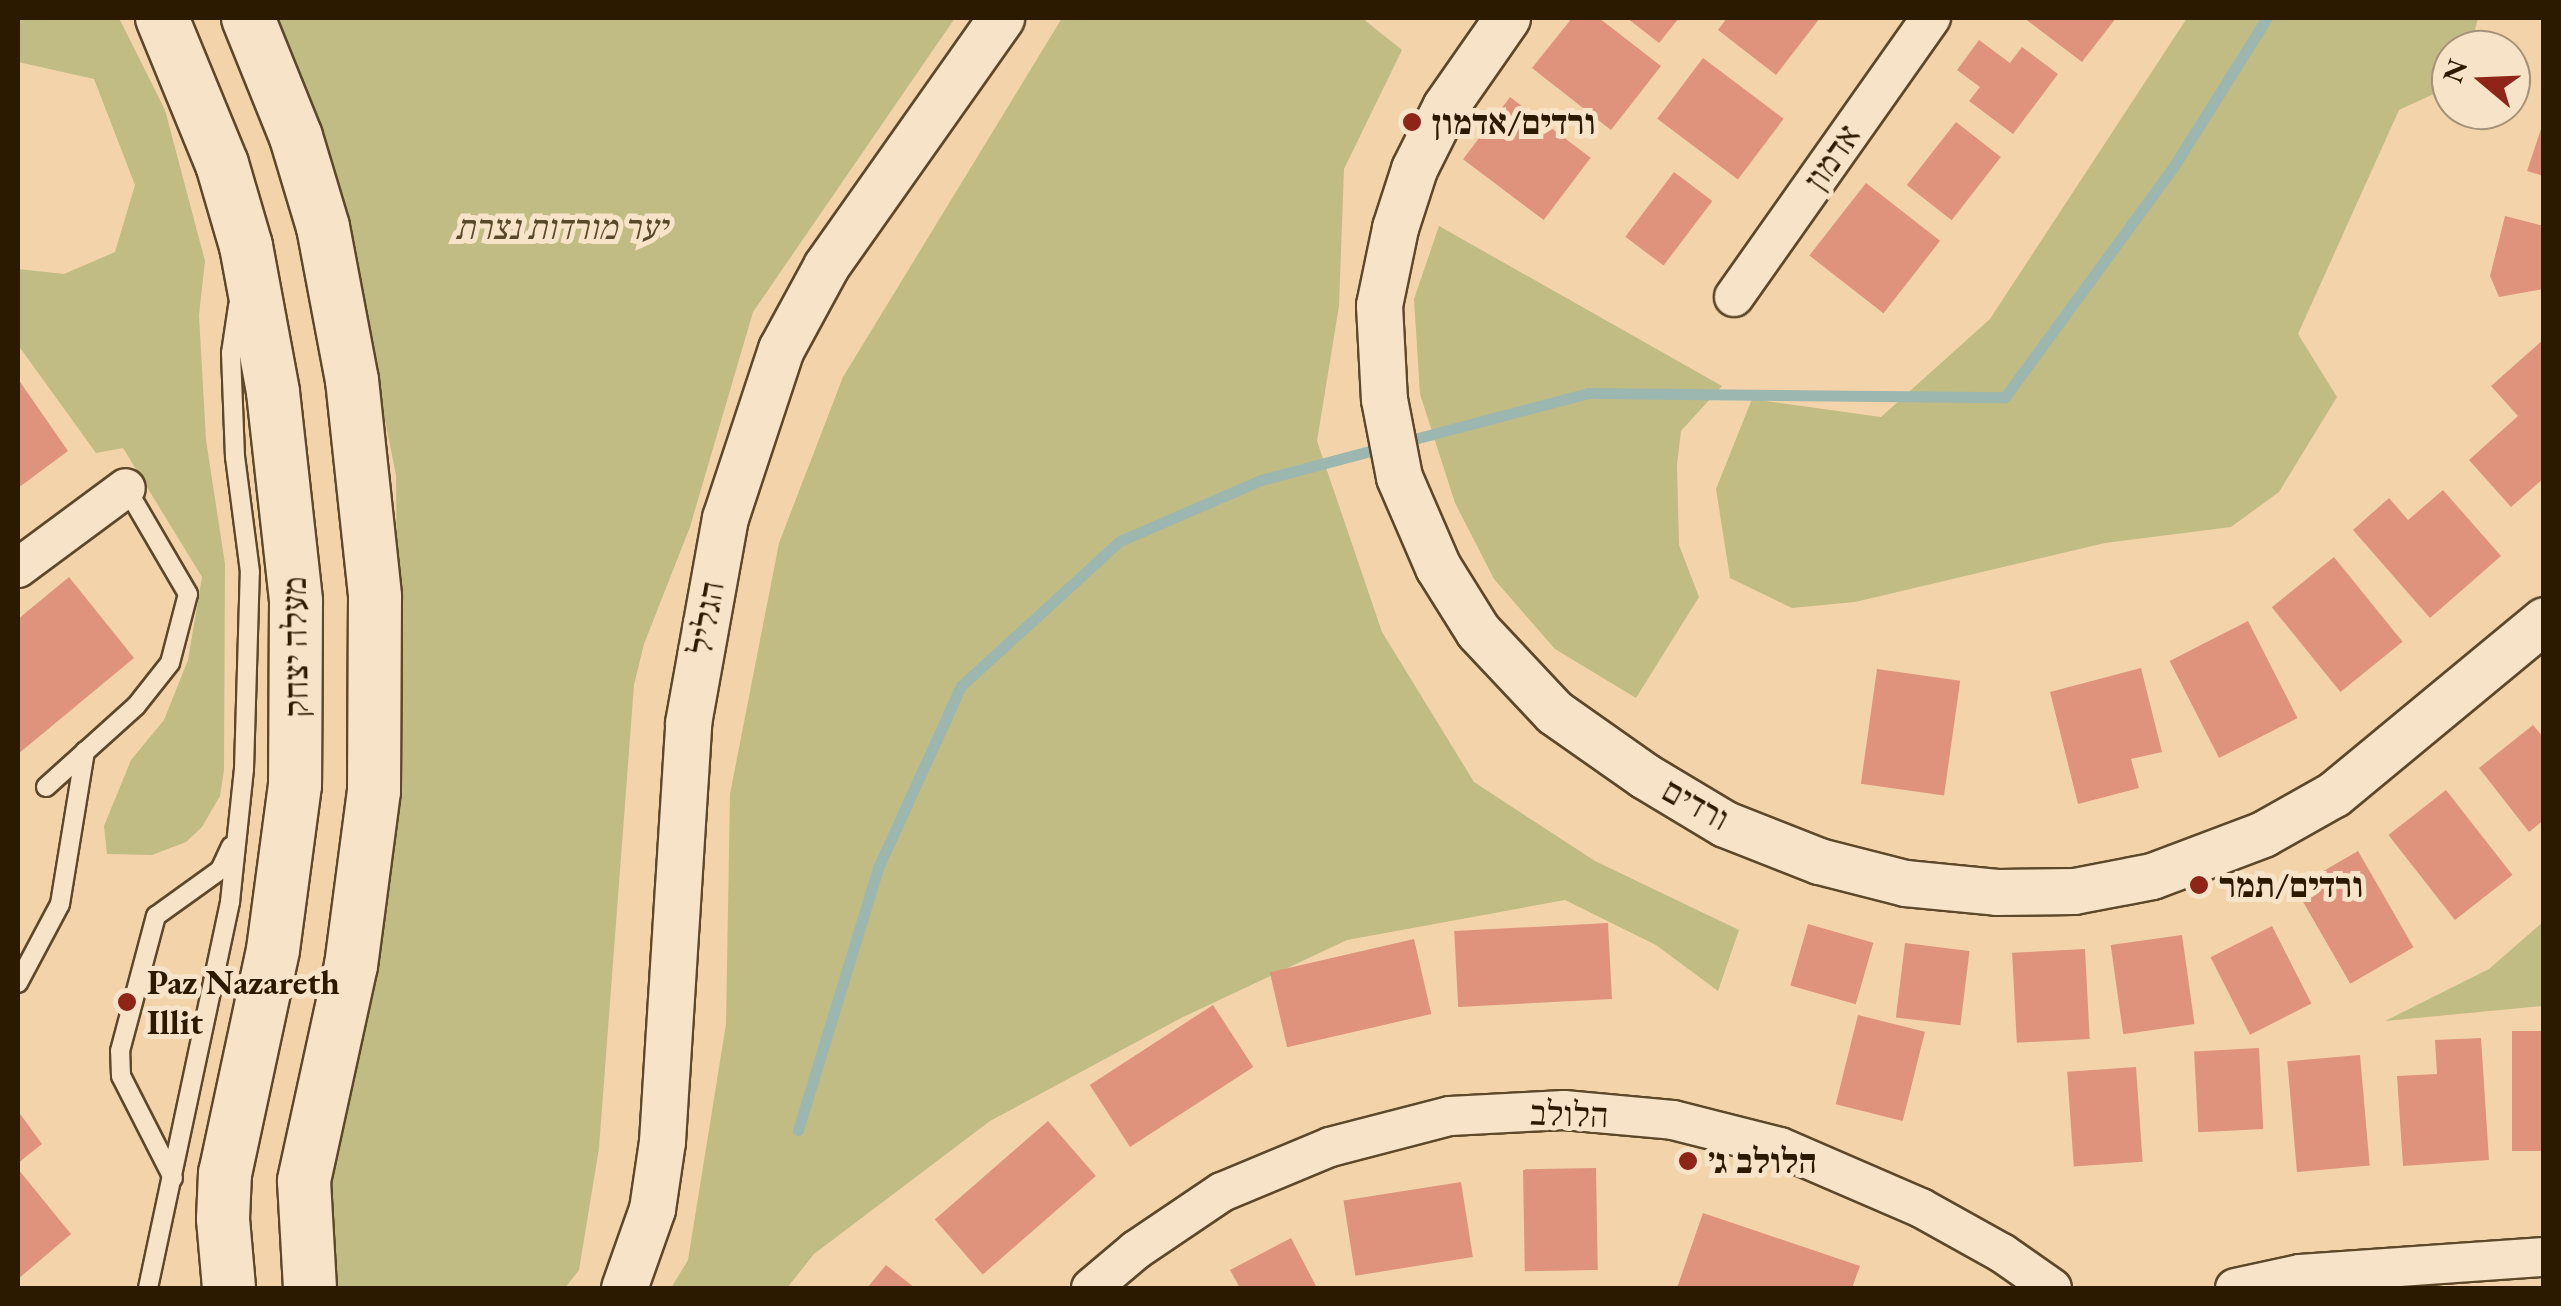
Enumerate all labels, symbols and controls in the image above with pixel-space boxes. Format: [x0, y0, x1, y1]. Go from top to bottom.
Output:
north arrow [2431, 30, 2531, 130]
text: N [2434, 54, 2475, 87]
place label: ורדים/אדמון [1432, 101, 1596, 143]
marker: ורדים/אדמון [1401, 111, 1423, 133]
street label: אדמון [1795, 116, 1869, 198]
park label: יער מורדות נצרת [455, 206, 667, 248]
street label: מעלה יצחק [273, 576, 317, 718]
street label: הגליל [679, 578, 733, 658]
street label: ורדים [1655, 769, 1737, 839]
place label: ורדים/תמר [2219, 864, 2364, 906]
marker: ורדים/תמר [2188, 874, 2210, 896]
place label: Paz Nazareth Illit [147, 961, 340, 1043]
marker: Paz Nazareth Illit [116, 991, 138, 1013]
street label: הלולב [1529, 1092, 1609, 1136]
place label: הלולב ג׳ [1708, 1140, 1817, 1182]
marker: הלולב ג׳ [1677, 1150, 1699, 1172]

